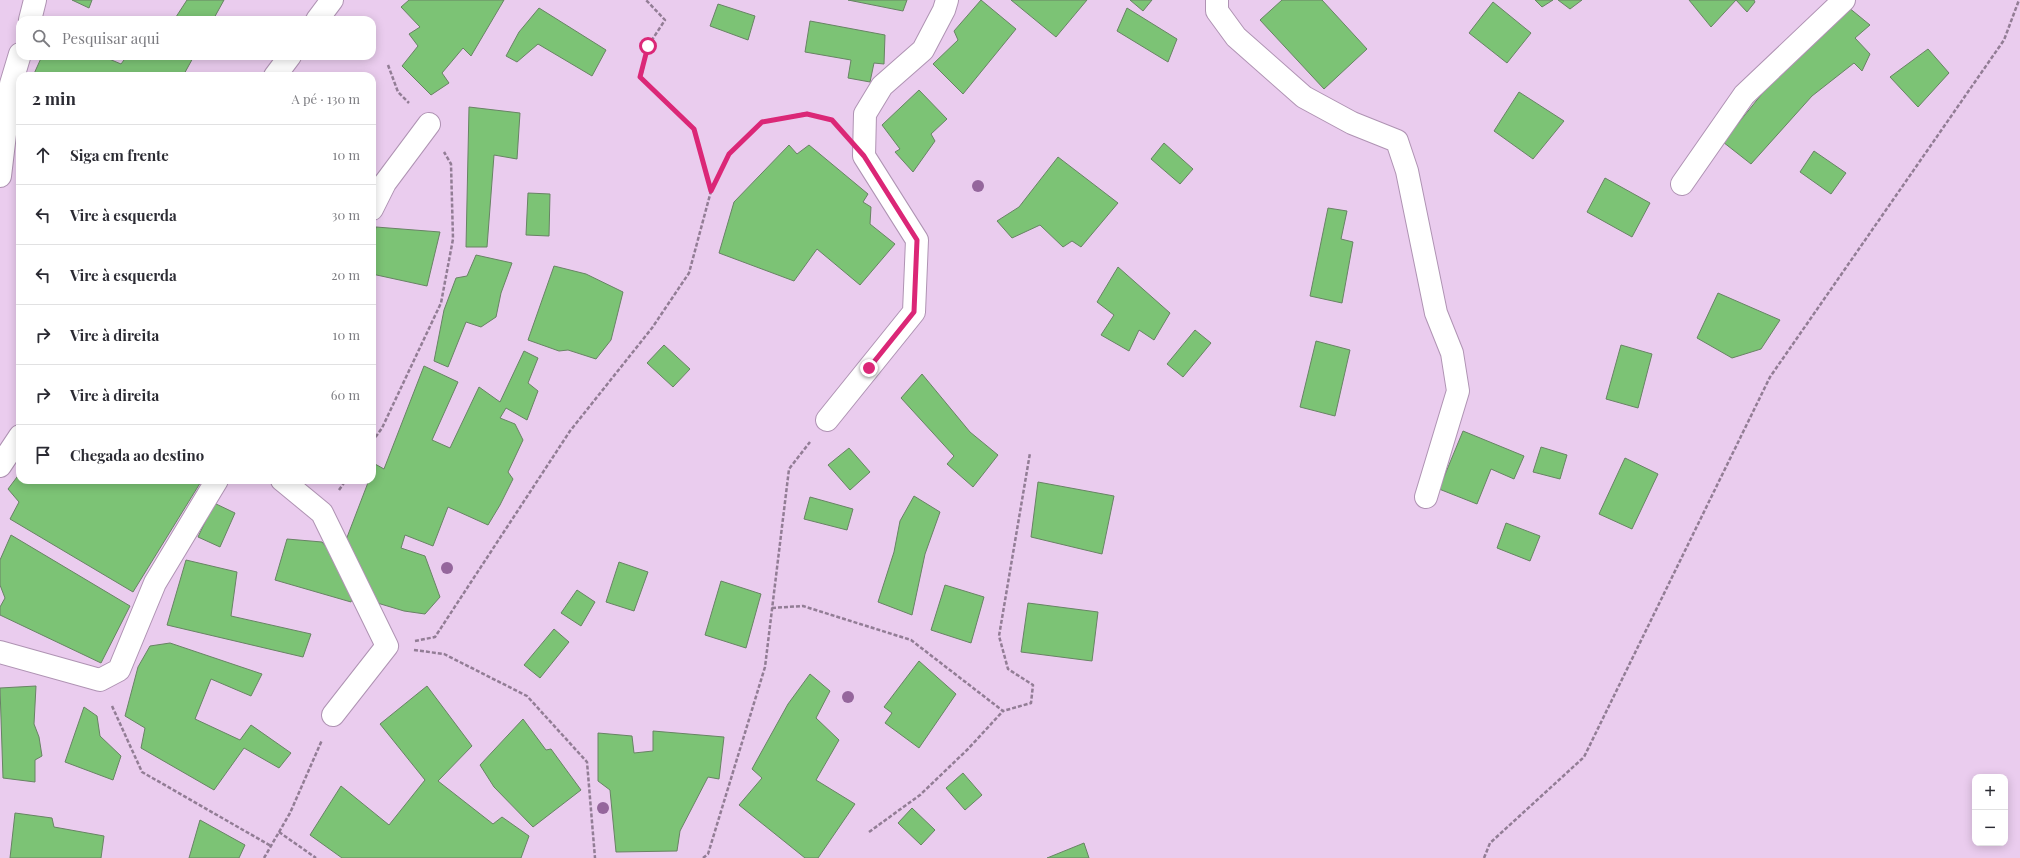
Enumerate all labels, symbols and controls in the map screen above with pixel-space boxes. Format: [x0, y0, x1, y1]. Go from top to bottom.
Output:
search box [16, 16, 376, 60]
icon: search [30, 27, 52, 49]
text: Pesquisar aqui [62, 28, 160, 48]
route start [639, 37, 657, 55]
text: 2 min [32, 87, 76, 109]
text: A pé · 130 m [292, 90, 360, 107]
icon: ahead [32, 144, 54, 166]
text: Siga em frente [70, 145, 169, 165]
text: 10 m [333, 146, 360, 163]
icon: left [32, 204, 54, 226]
text: Vire à esquerda [70, 205, 177, 225]
text: 30 m [332, 206, 360, 223]
icon: left [32, 264, 54, 286]
text: Vire à esquerda [70, 265, 177, 285]
text: 20 m [331, 266, 360, 283]
icon: right [32, 324, 54, 346]
text: Vire à direita [70, 325, 159, 345]
text: 10 m [333, 326, 360, 343]
route end [860, 359, 878, 377]
icon: right [32, 384, 54, 406]
text: Vire à direita [70, 385, 159, 405]
text: 60 m [331, 386, 360, 403]
icon: arrive [32, 444, 54, 466]
text: Chegada ao destino [70, 445, 204, 465]
map controls [1972, 774, 2008, 846]
button: + [1972, 774, 2008, 810]
button: − [1972, 810, 2008, 846]

